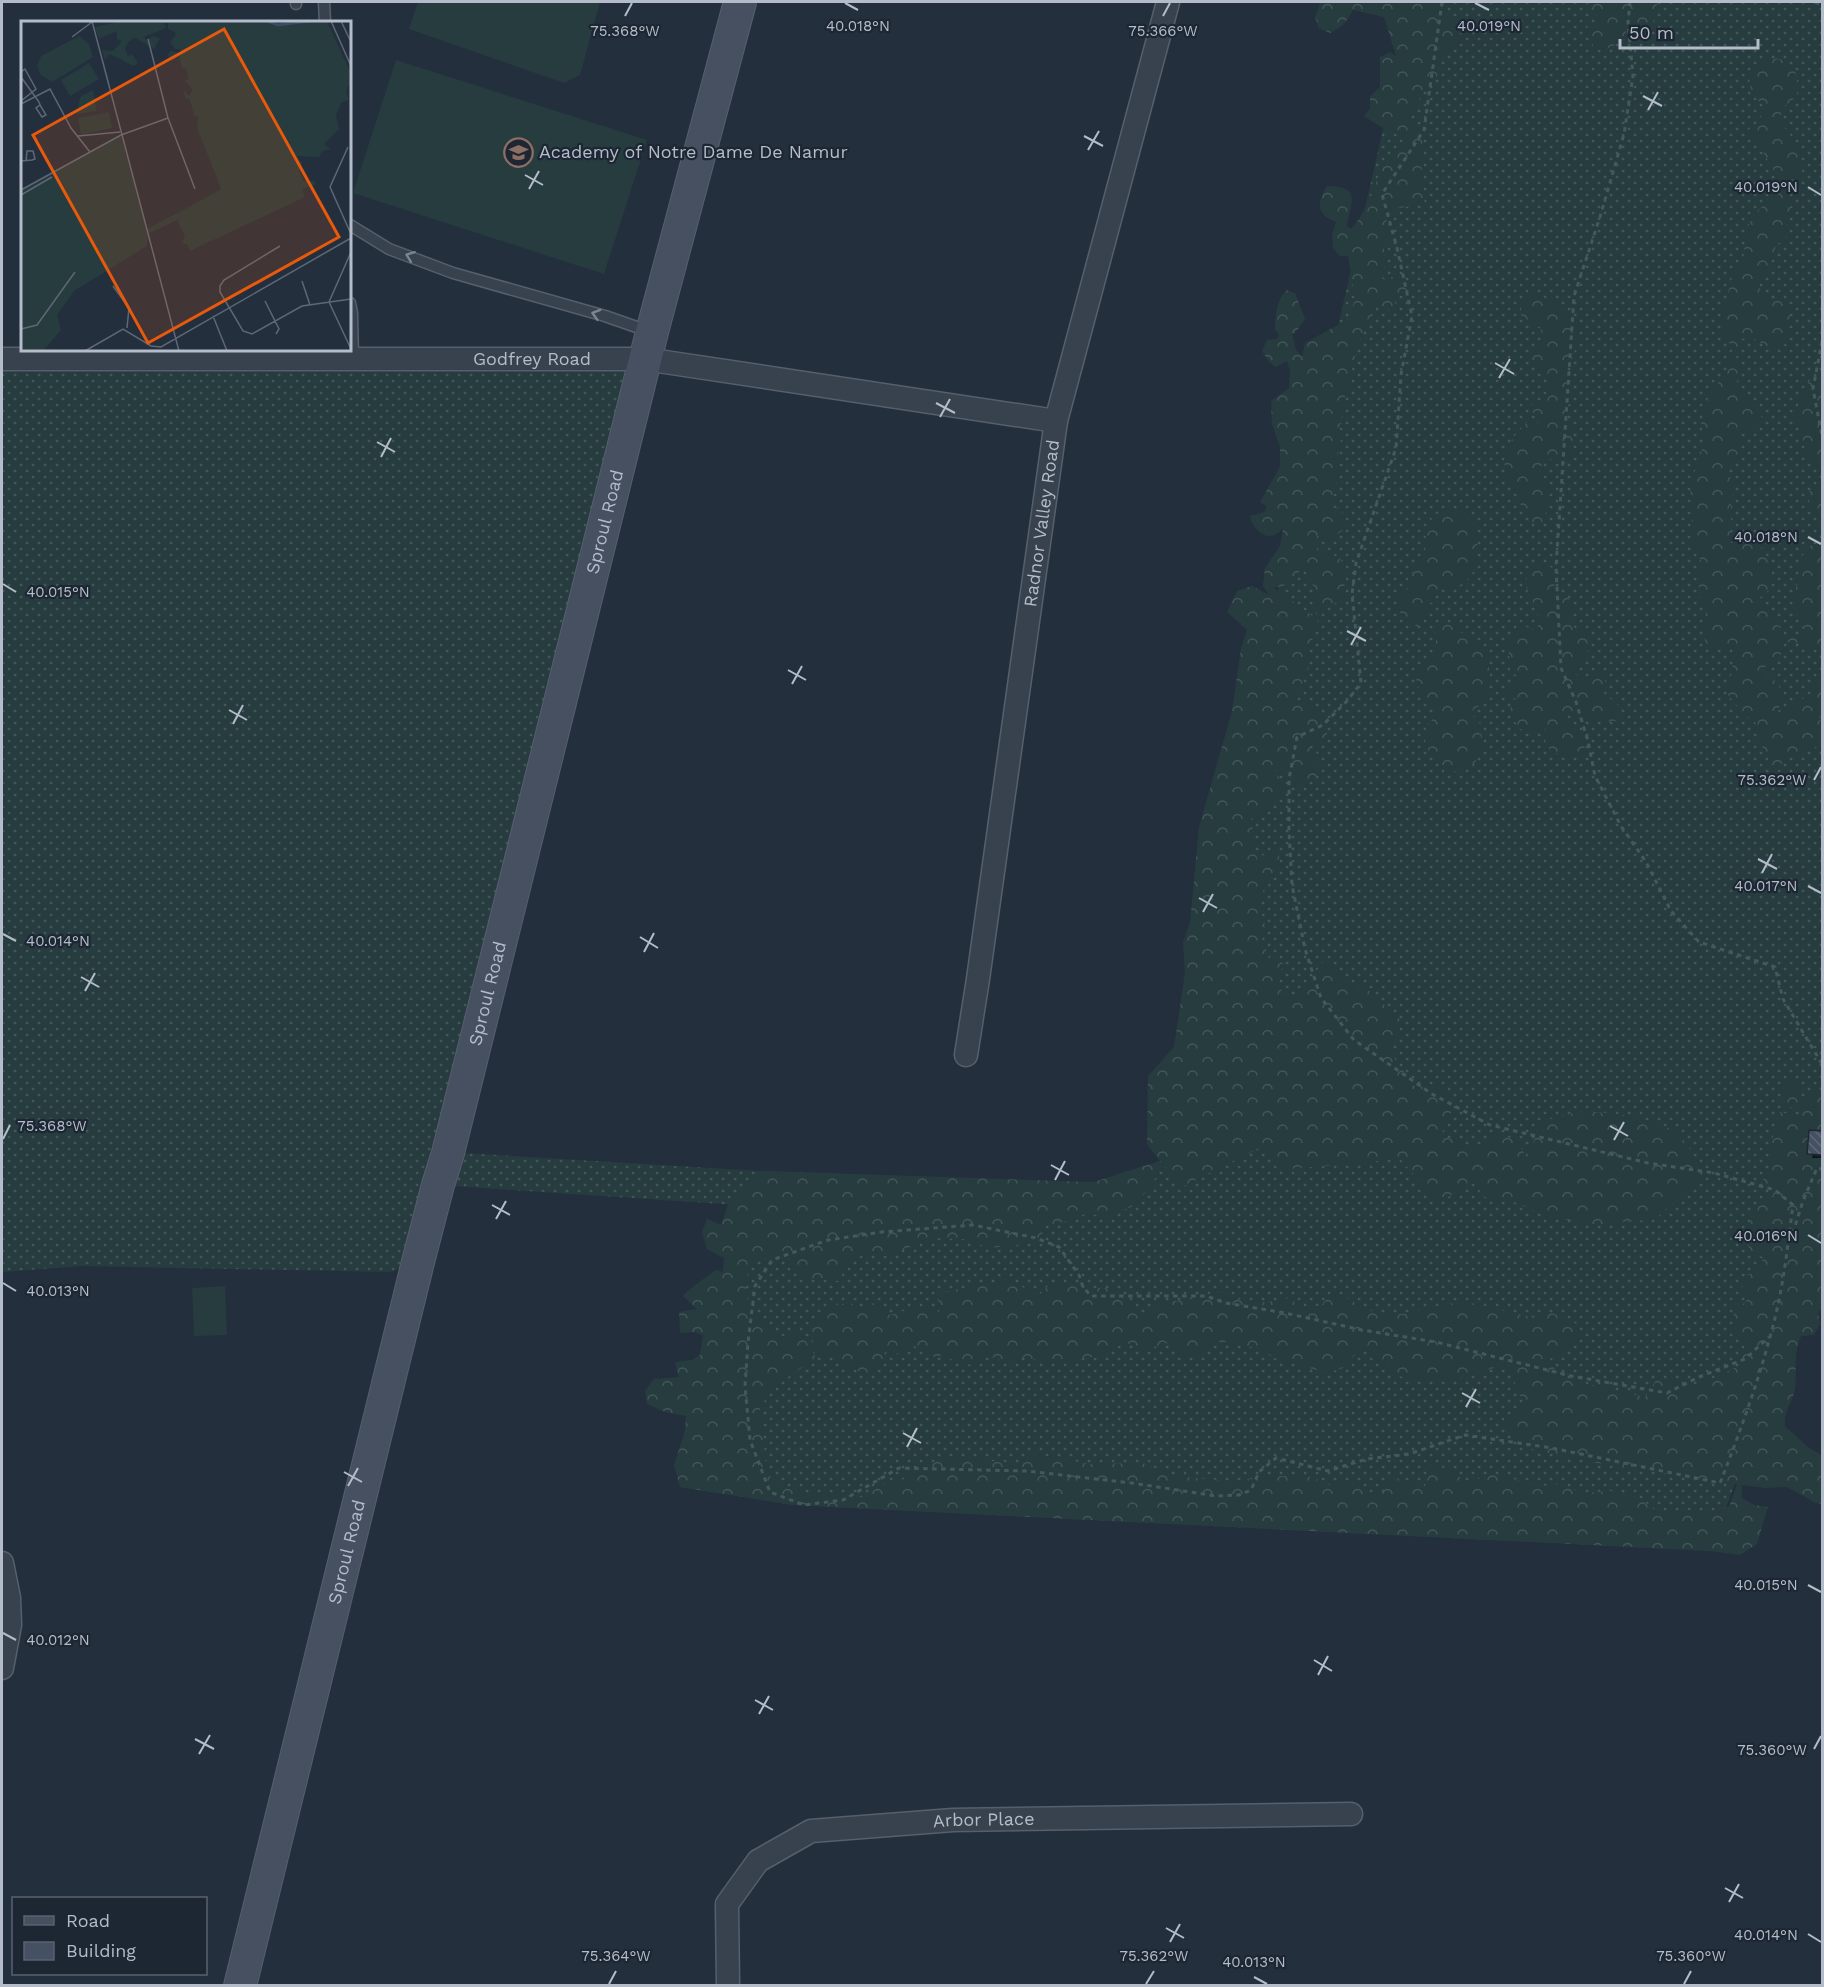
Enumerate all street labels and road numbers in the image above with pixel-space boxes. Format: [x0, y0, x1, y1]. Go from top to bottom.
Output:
street label: Godfrey Road [473, 348, 591, 369]
street label: Radnor Valley Road [1019, 438, 1063, 608]
street label: Sproul Road [581, 467, 627, 576]
street label: Sproul Road [464, 939, 510, 1048]
street label: Sproul Road [323, 1497, 369, 1606]
street label: Arbor Place [932, 1808, 1035, 1832]

